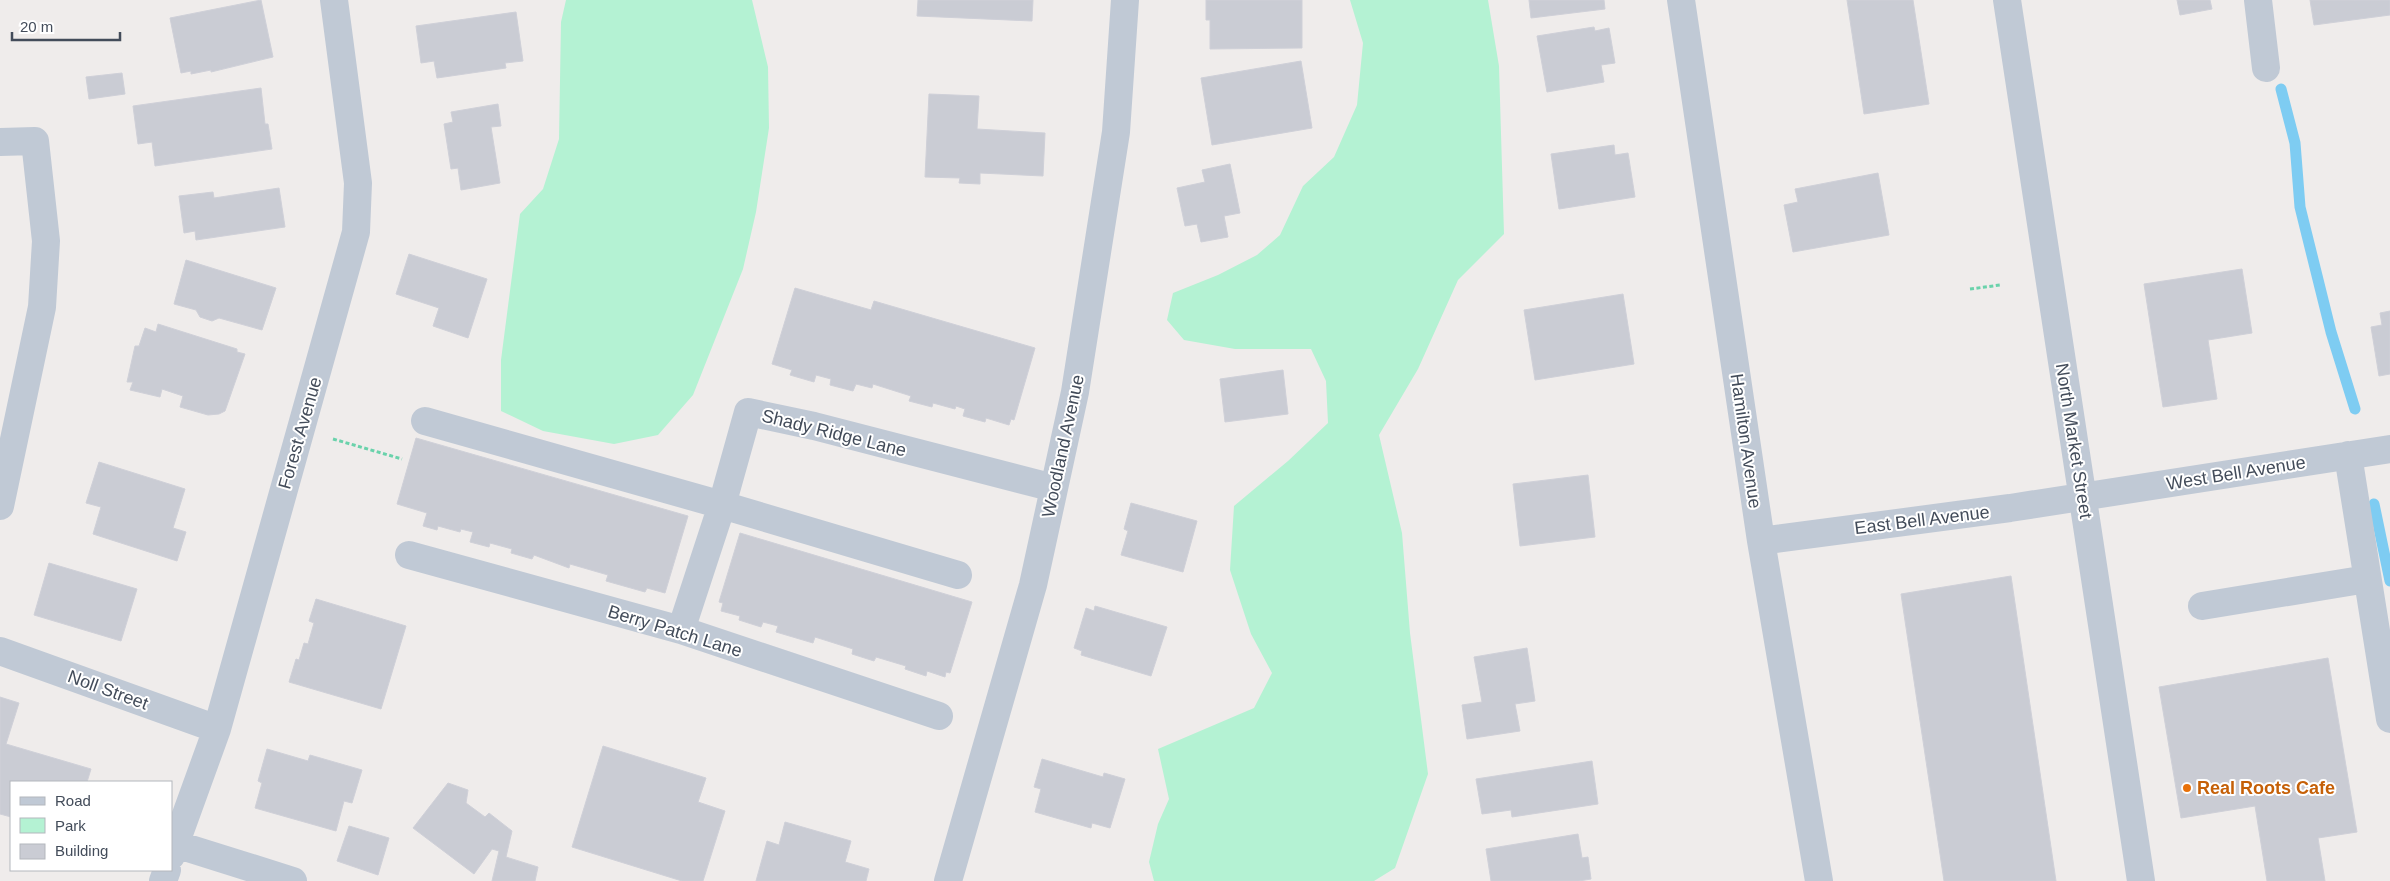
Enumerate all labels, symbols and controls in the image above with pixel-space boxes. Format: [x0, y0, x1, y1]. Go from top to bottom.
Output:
scale bar [12, 10, 120, 42]
text: 20 m [20, 18, 53, 35]
street label: North Market Street [2052, 362, 2096, 520]
street label: Hamilton Avenue [1727, 372, 1765, 510]
street label: Woodland Avenue [1038, 373, 1088, 519]
street label: Forest Avenue [274, 375, 326, 491]
street label: Shady Ridge Lane [760, 405, 908, 461]
street label: West Bell Avenue [2165, 452, 2307, 494]
street label: East Bell Avenue [1853, 502, 1991, 538]
street label: Berry Patch Lane [606, 601, 744, 661]
street label: Noll Street [65, 666, 151, 714]
place label: Real Roots Cafe [2197, 778, 2335, 798]
legend [10, 781, 172, 871]
marker: Real Roots Cafe [2181, 782, 2193, 794]
text: Road [55, 792, 91, 809]
text: Park [55, 817, 86, 834]
text: Building [55, 842, 108, 859]

